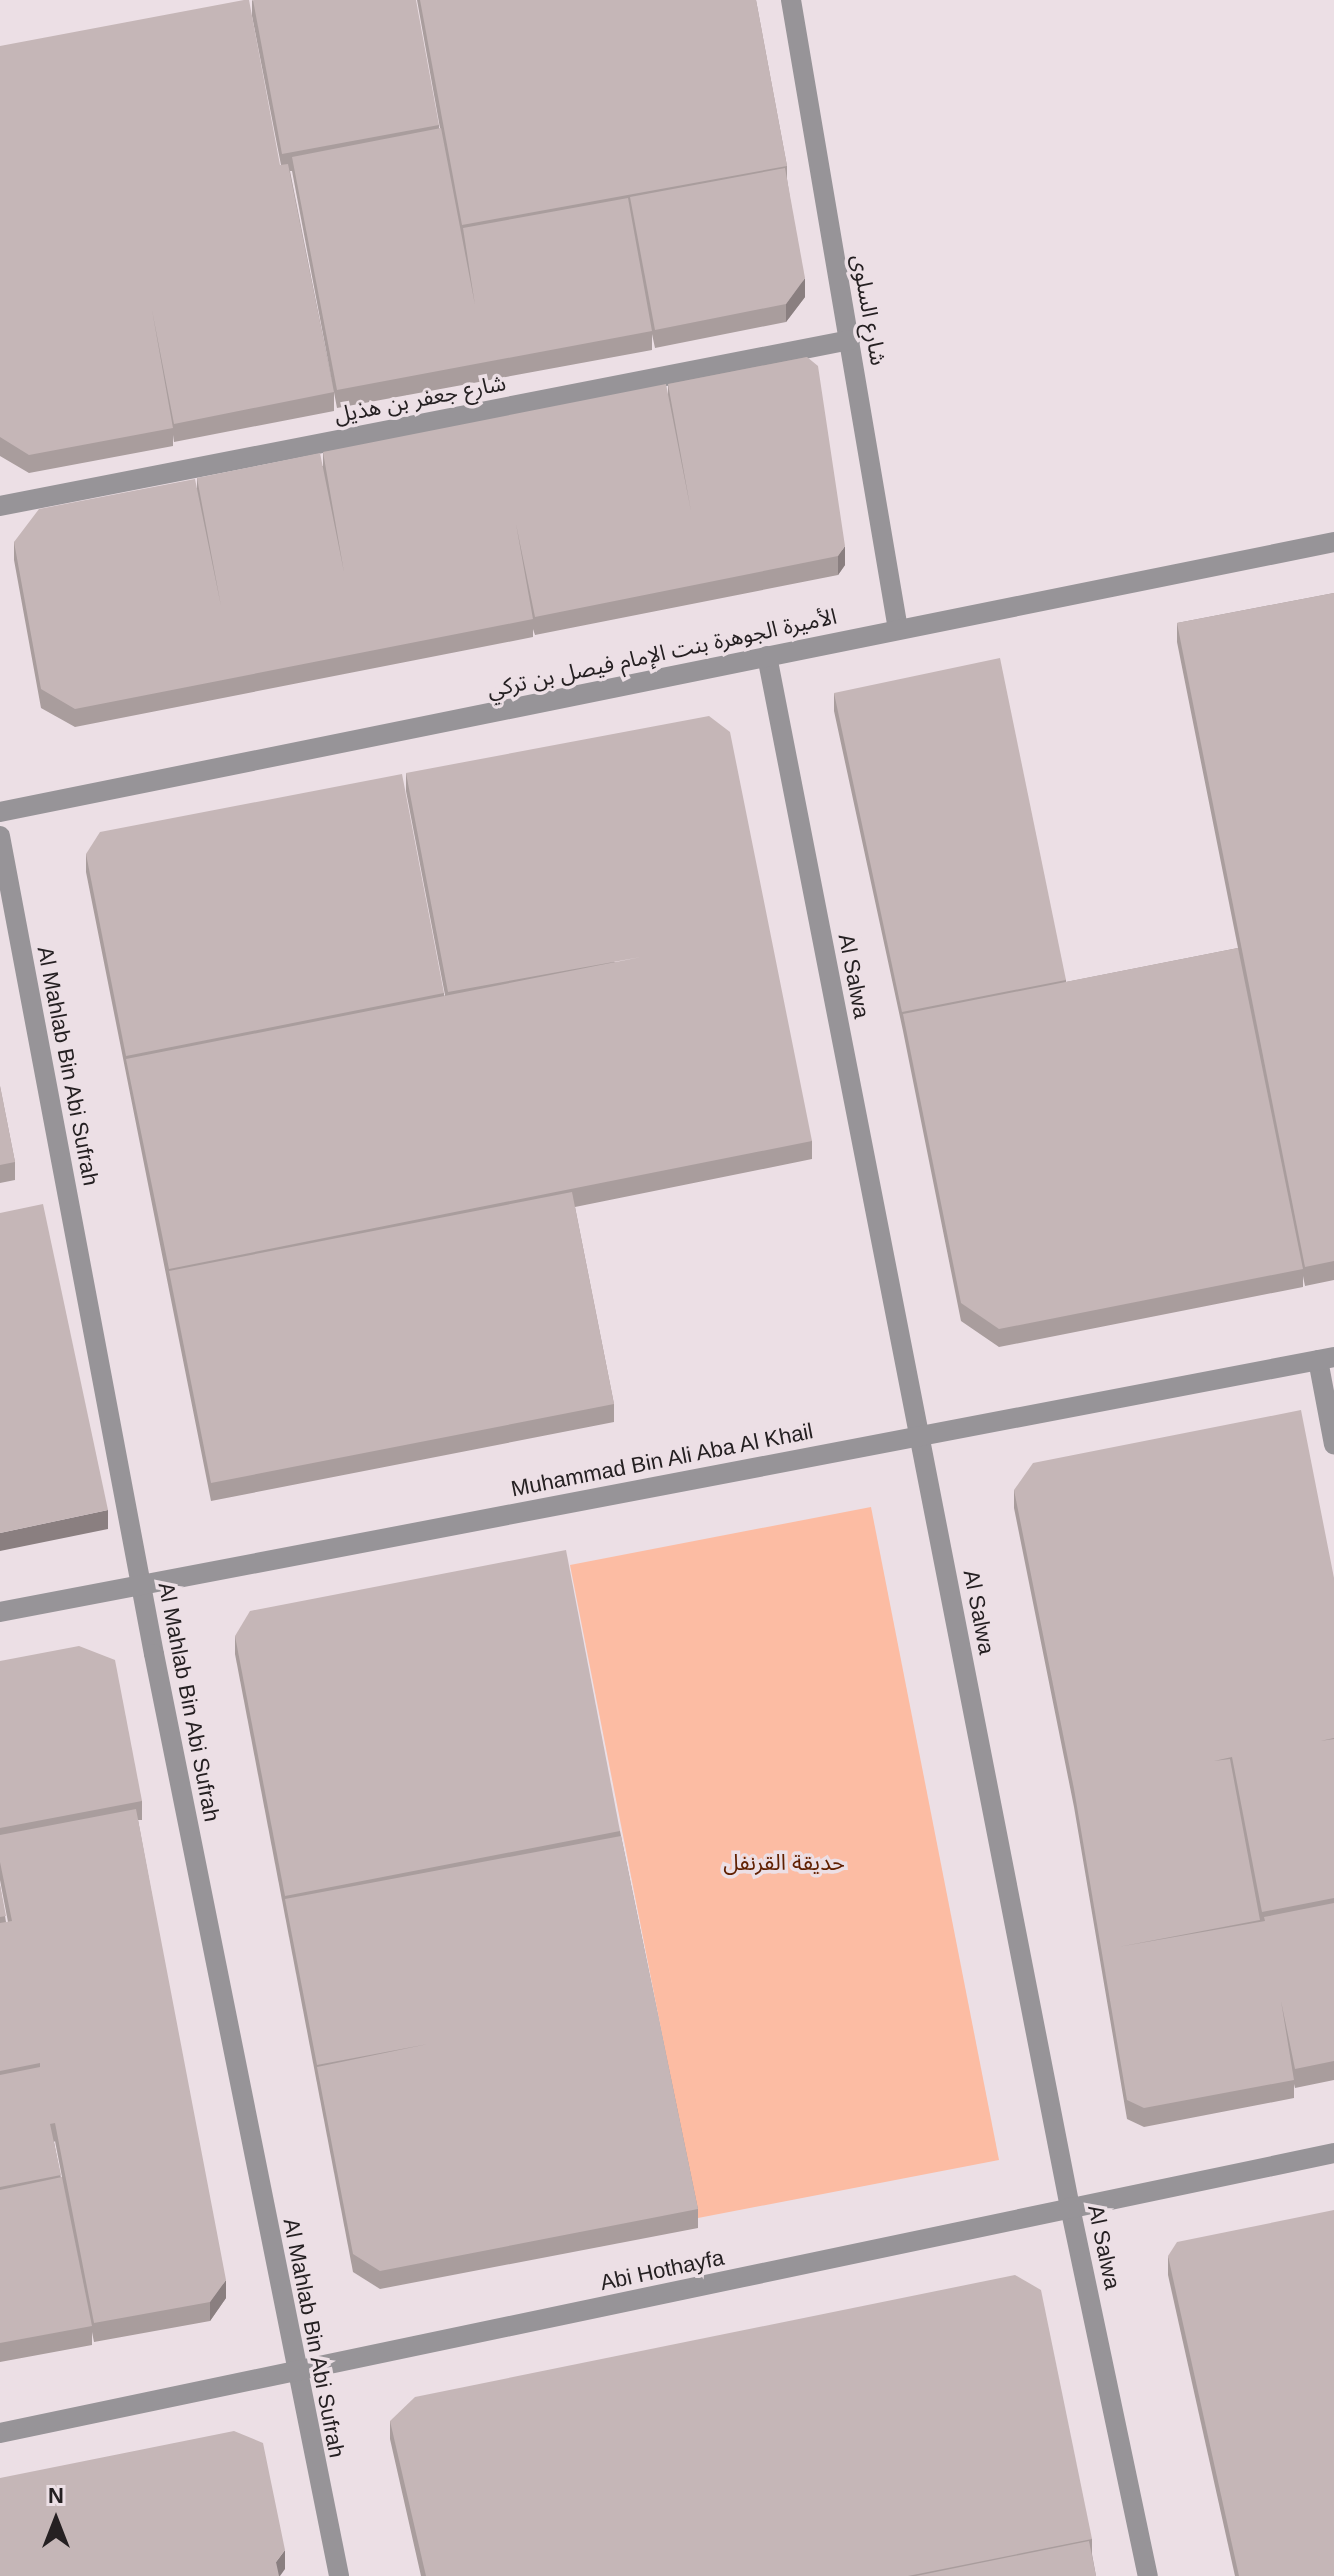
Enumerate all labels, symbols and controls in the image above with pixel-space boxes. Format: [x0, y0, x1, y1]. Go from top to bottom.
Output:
street label: شارع السلوى [846, 252, 892, 368]
street label: شارع جعفر بن هذيل [332, 369, 508, 429]
street label: الأميرة الجوهرة بنت الإمام فيصل بن تركي [485, 603, 839, 703]
street label: Al Salwa [833, 931, 875, 1021]
street label: Al Mahlab Bin Abi Sufrah [32, 943, 104, 1189]
street label: Muhammad Bin Ali Aba Al Khail [507, 1417, 817, 1503]
street label: Al Salwa [958, 1567, 1000, 1657]
street label: Al Mahlab Bin Abi Sufrah [153, 1579, 225, 1825]
park label: حديقة القرنفل [723, 1850, 845, 1876]
street label: Al Salwa [1082, 2202, 1126, 2292]
street label: Al Mahlab Bin Abi Sufrah [278, 2215, 350, 2461]
street label: Abi Hothayfa [598, 2244, 726, 2296]
north arrow [16, 2480, 96, 2560]
text: N [48, 2483, 64, 2508]

